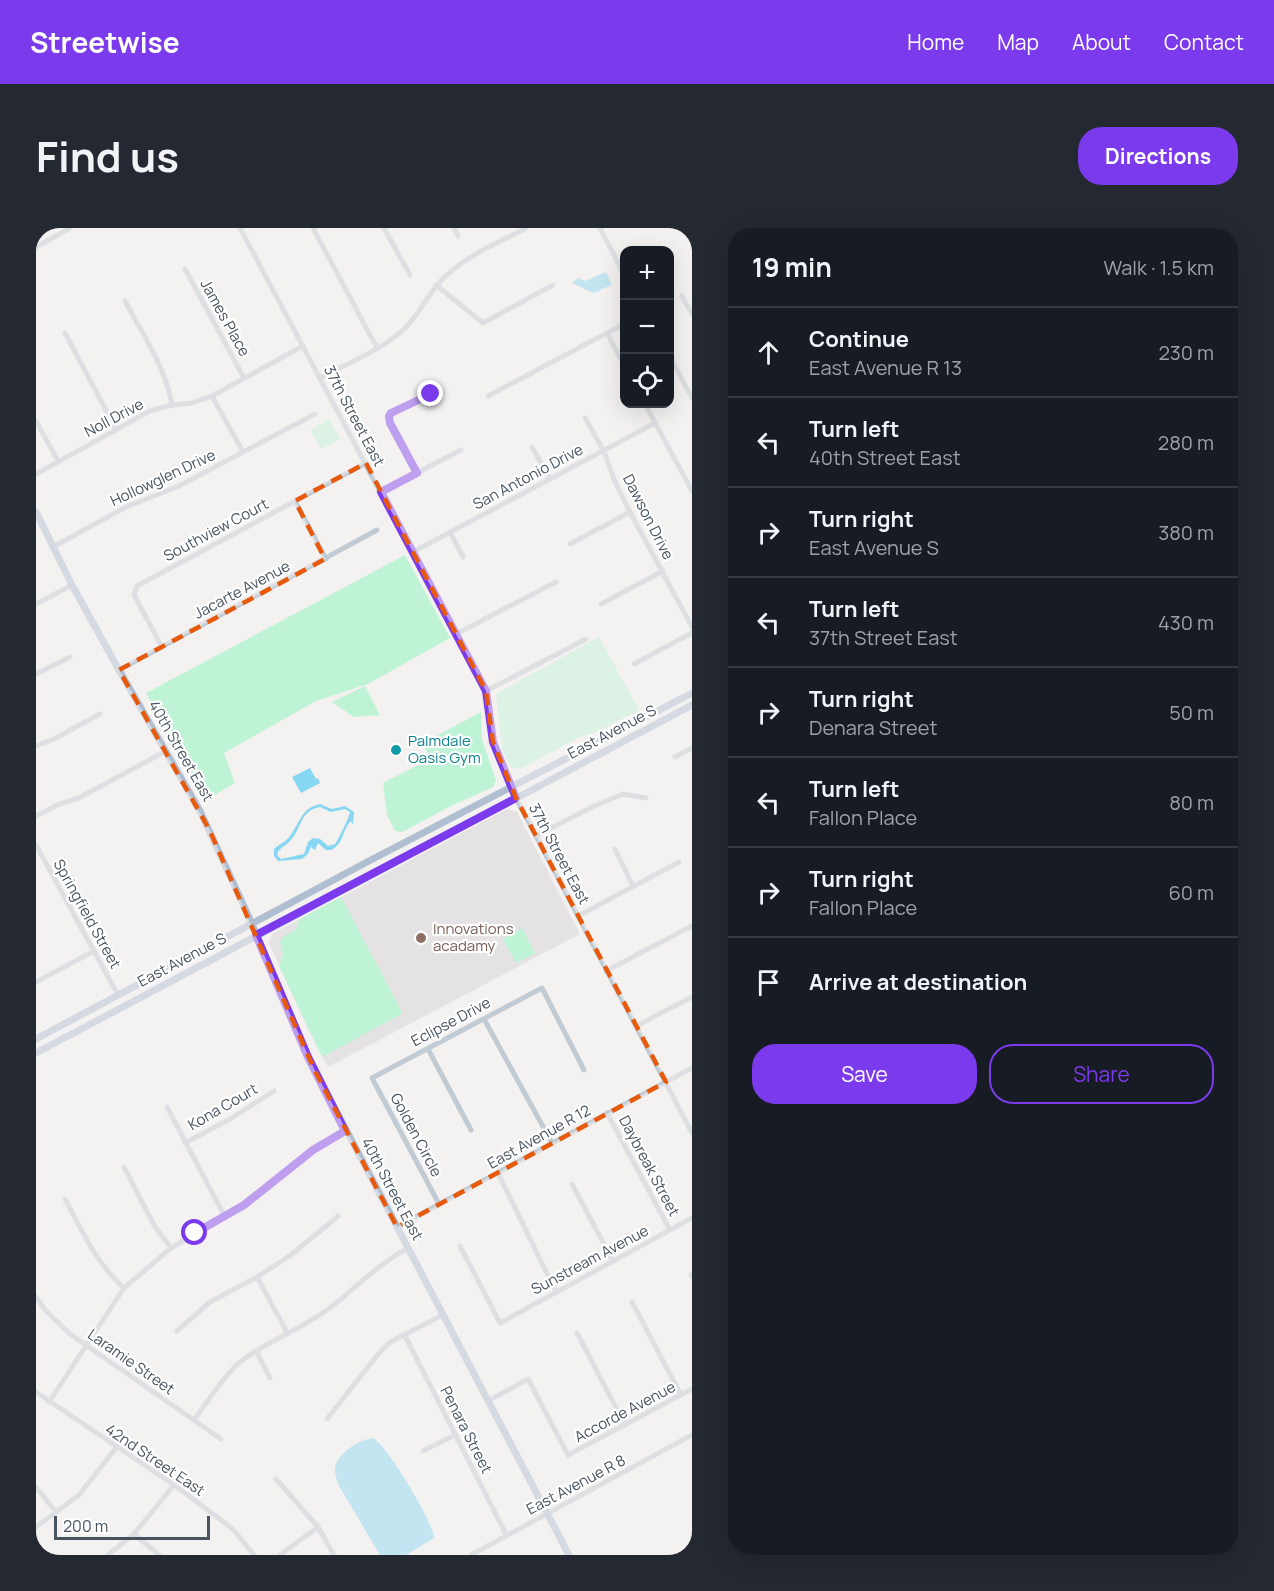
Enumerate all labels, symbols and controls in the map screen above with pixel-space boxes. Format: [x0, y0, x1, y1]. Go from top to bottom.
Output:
text: Streetwise [30, 23, 180, 61]
text: Home [907, 28, 964, 56]
text: Map [997, 28, 1039, 56]
text: About [1072, 28, 1131, 56]
text: Contact [1164, 28, 1244, 56]
text: Find us [36, 127, 179, 185]
button: Directions [1078, 127, 1238, 185]
map controls [620, 246, 674, 408]
button: + [620, 246, 674, 300]
text: 19 min [752, 249, 832, 285]
text: Walk · 1.5 km [1103, 254, 1214, 281]
street label: James Place [196, 275, 255, 360]
button: − [620, 300, 674, 354]
text: Continue [809, 324, 909, 354]
icon: ahead [752, 336, 785, 369]
text: 230 m [1158, 339, 1214, 366]
button: locate [620, 354, 674, 408]
text: East Avenue R 13 [809, 354, 962, 381]
street label: 37th Street East [319, 362, 390, 470]
route end [417, 380, 443, 406]
street label: Noll Drive [80, 393, 147, 442]
text: Turn left [809, 414, 899, 444]
icon: left [752, 426, 785, 459]
text: 280 m [1158, 429, 1214, 456]
street label: San Antonio Drive [469, 439, 587, 514]
street label: Hollowglen Drive [107, 444, 219, 511]
text: 40th Street East [809, 444, 961, 471]
street label: Dawson Drive [618, 471, 679, 563]
street label: Southview Court [160, 493, 272, 566]
text: Turn right [809, 504, 914, 534]
icon: right [752, 516, 785, 549]
text: 380 m [1158, 519, 1214, 546]
text: East Avenue S [809, 534, 939, 561]
street label: Jacarte Avenue [190, 555, 294, 624]
text: Turn left [809, 594, 899, 624]
icon: left [752, 606, 785, 639]
text: 430 m [1158, 609, 1214, 636]
text: 37th Street East [809, 624, 958, 651]
text: Turn right [809, 684, 914, 714]
street label: 40th Street East [144, 696, 219, 805]
icon: right [752, 696, 785, 729]
street label: East Avenue S [564, 699, 660, 764]
text: 50 m [1169, 699, 1214, 726]
text: Denara Street [809, 714, 937, 741]
place label: Palmdale Oasis Gym [408, 730, 481, 768]
marker: Palmdale Oasis Gym [389, 743, 403, 757]
text: Turn left [809, 774, 899, 804]
icon: left [752, 786, 785, 819]
text: 80 m [1169, 789, 1214, 816]
street label: 37th Street East [524, 800, 595, 908]
text: Fallon Place [809, 804, 917, 831]
street label: Springfield Street [49, 855, 126, 972]
text: Turn right [809, 864, 914, 894]
icon: right [752, 876, 785, 909]
text: 60 m [1168, 879, 1214, 906]
text: Fallon Place [809, 894, 917, 921]
place label: Innovations acadamy [433, 918, 514, 956]
street label: East Avenue S [134, 927, 230, 992]
marker: Innovations acadamy [414, 931, 428, 945]
icon: arrive [752, 966, 785, 999]
text: Arrive at destination [809, 967, 1027, 997]
street label: Eclipse Drive [407, 992, 494, 1051]
button: Save [752, 1044, 977, 1104]
button: Share [989, 1044, 1214, 1104]
street label: Kona Court [184, 1078, 261, 1135]
street label: Golden Circle [386, 1089, 447, 1181]
street label: East Avenue R 12 [483, 1100, 594, 1174]
street label: Daybreak Street [614, 1112, 685, 1220]
street label: 40th Street East [356, 1134, 428, 1244]
route start [181, 1219, 207, 1245]
street label: Sunstream Avenue [527, 1220, 652, 1299]
street label: Laramie Street [84, 1324, 179, 1399]
street label: Accorde Avenue [570, 1376, 679, 1447]
street label: Penara Street [435, 1383, 497, 1477]
street label: 42nd Street East [101, 1418, 209, 1501]
street label: East Avenue R 8 [523, 1450, 629, 1519]
scale bar [54, 1513, 210, 1540]
text: 200 m [63, 1515, 108, 1537]

